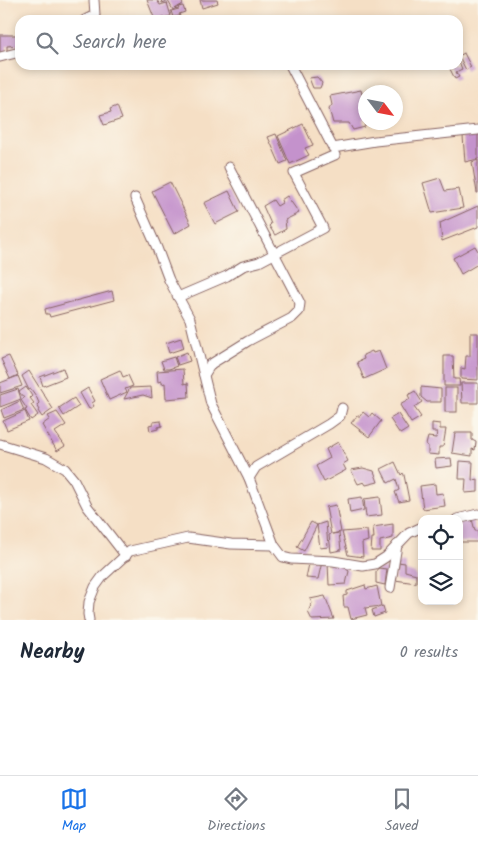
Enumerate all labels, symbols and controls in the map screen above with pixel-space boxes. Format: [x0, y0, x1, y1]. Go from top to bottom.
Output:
search box [15, 15, 463, 70]
text: Search here [73, 28, 167, 58]
icon: search [33, 29, 61, 57]
north arrow [358, 85, 403, 130]
map controls [418, 515, 463, 605]
button: locate [418, 515, 463, 560]
button: layers [418, 560, 463, 605]
text: Nearby [20, 636, 85, 669]
text: 0 results [400, 640, 458, 665]
tab: Map [60, 785, 88, 837]
tab: Directions [207, 785, 265, 837]
tab: Saved [385, 785, 418, 837]

